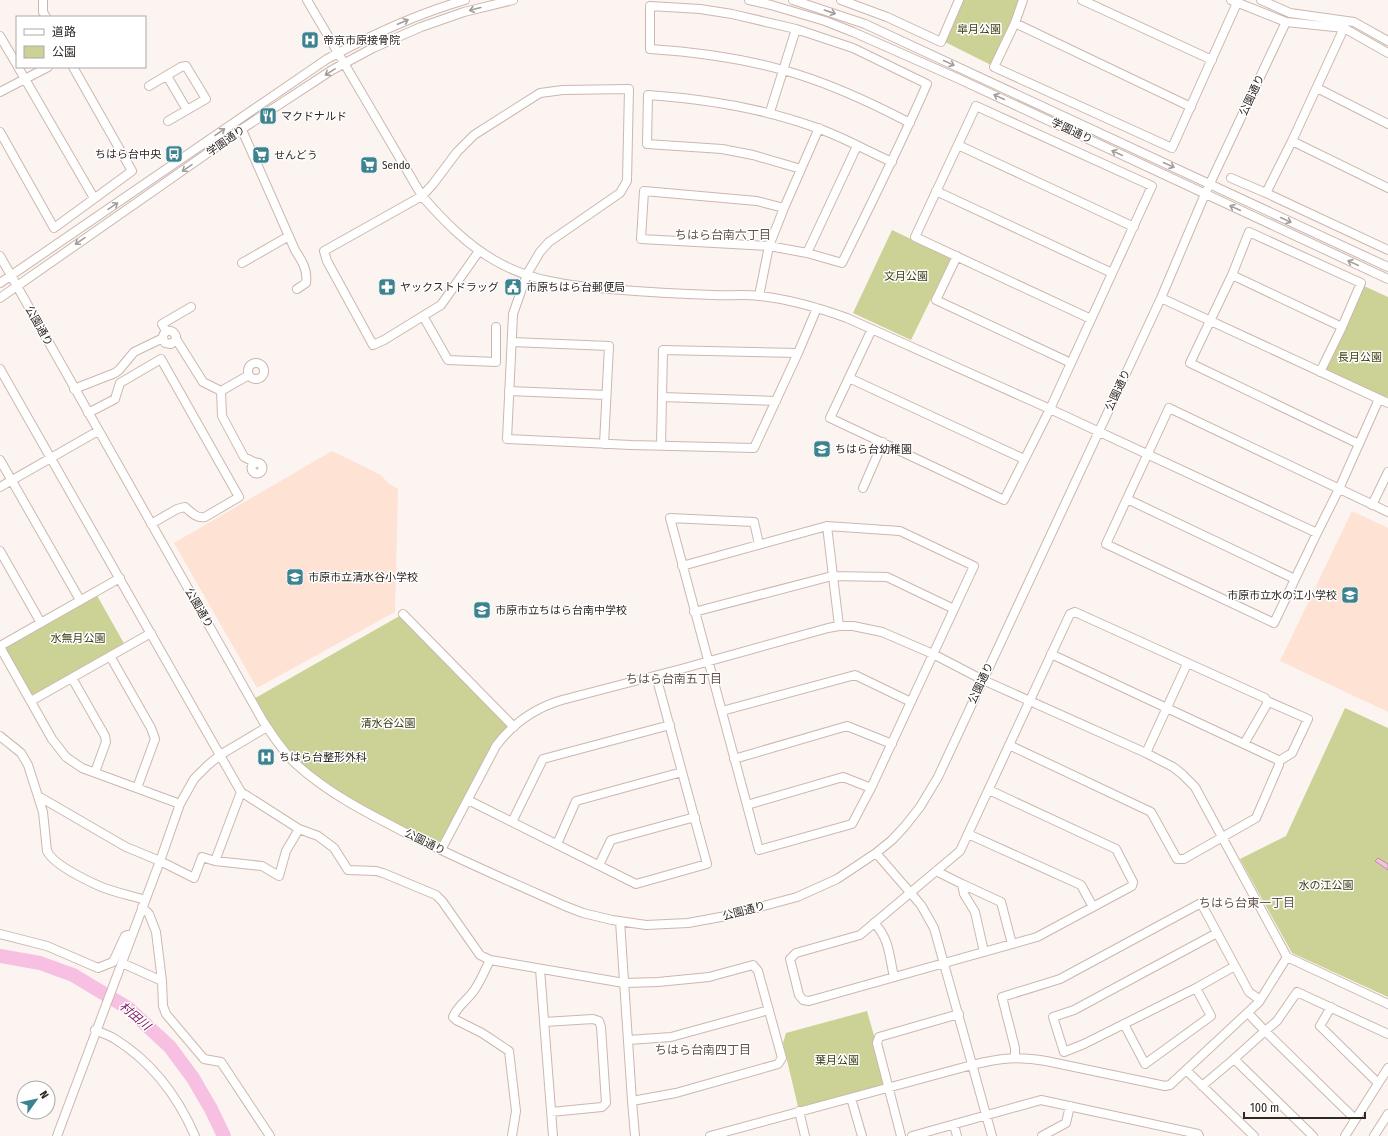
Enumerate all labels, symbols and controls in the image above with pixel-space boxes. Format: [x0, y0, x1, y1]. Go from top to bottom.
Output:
one-way arrow [468, 6, 481, 13]
one-way arrow [824, 8, 836, 16]
legend [16, 16, 146, 68]
one-way arrow [396, 18, 408, 26]
park label: 皐月公園 [957, 23, 1001, 36]
text: 道路 [52, 25, 76, 39]
hospital icon: 帝京市原接骨院 [300, 30, 320, 50]
place label: 帝京市原接骨院 [323, 34, 400, 47]
text: 公園 [52, 45, 76, 59]
one-way arrow [943, 60, 955, 67]
one-way arrow [324, 68, 336, 76]
street label: 公園通り [1237, 72, 1267, 118]
one-way arrow [994, 93, 1006, 100]
restaurant icon: マクドナルド [258, 106, 278, 126]
place label: マクドナルド [281, 110, 347, 123]
street label: 学園通り [1049, 116, 1095, 146]
street label: 学園通り [204, 123, 248, 159]
one-way arrow [214, 128, 225, 136]
bus stop icon: ちはら台中央 [164, 144, 184, 164]
supermarket icon: せんどう [251, 145, 271, 165]
place label: ちはら台中央 [95, 148, 162, 161]
place label: せんどう [274, 149, 318, 162]
one-way arrow [1111, 149, 1123, 156]
supermarket icon: Sendo [359, 155, 379, 175]
place label: Sendo [382, 159, 411, 172]
one-way arrow [1162, 162, 1174, 169]
one-way arrow [182, 164, 193, 172]
one-way arrow [107, 202, 118, 210]
one-way arrow [1229, 204, 1241, 211]
one-way arrow [1280, 217, 1292, 224]
district label: ちはら台南六丁目 [675, 228, 771, 242]
one-way arrow [75, 237, 86, 245]
one-way arrow [1347, 259, 1359, 266]
park label: 文月公園 [884, 270, 928, 283]
pharmacy icon: ヤックストドラッグ [377, 277, 397, 297]
public building icon: 市原ちはら台郵便局 [503, 277, 523, 297]
place label: ヤックストドラッグ [400, 281, 499, 294]
place label: 市原ちはら台郵便局 [526, 281, 625, 294]
street label: 公園通り [23, 304, 55, 348]
park label: 長月公園 [1338, 351, 1382, 364]
street label: 公園通り [1103, 367, 1133, 413]
school or university icon: ちはら台幼稚園 [812, 439, 832, 459]
place label: ちはら台幼稚園 [835, 443, 912, 456]
school or university icon: 市原市立清水谷小学校 [285, 567, 305, 587]
place label: 市原市立清水谷小学校 [308, 571, 418, 584]
school or university icon: 市原市立水の江小学校 [1340, 585, 1360, 605]
street label: 公園通り [182, 586, 216, 630]
place label: 市原市立水の江小学校 [1227, 589, 1337, 602]
school or university icon: 市原市立ちはら台南中学校 [472, 600, 492, 620]
place label: 市原市立ちはら台南中学校 [495, 604, 627, 617]
park label: 水無月公園 [51, 632, 106, 645]
street label: 公園通り [966, 660, 996, 706]
district label: ちはら台南五丁目 [626, 672, 722, 686]
park label: 清水谷公園 [361, 717, 416, 730]
hospital icon: ちはら台整形外科 [256, 747, 276, 767]
place label: ちはら台整形外科 [279, 751, 367, 764]
street label: 公園通り [402, 827, 448, 857]
park label: 水の江公園 [1299, 879, 1354, 892]
district label: ちはら台東一丁目 [1199, 896, 1295, 910]
street label: 公園通り [721, 899, 767, 923]
water label: 村田川 [117, 999, 155, 1034]
district label: ちはら台南四丁目 [655, 1043, 751, 1057]
park label: 葉月公園 [815, 1054, 859, 1067]
north arrow [16, 1080, 56, 1120]
text: N [37, 1089, 51, 1101]
scale bar [1244, 1094, 1365, 1120]
text: 100 m [1250, 1101, 1279, 1115]

